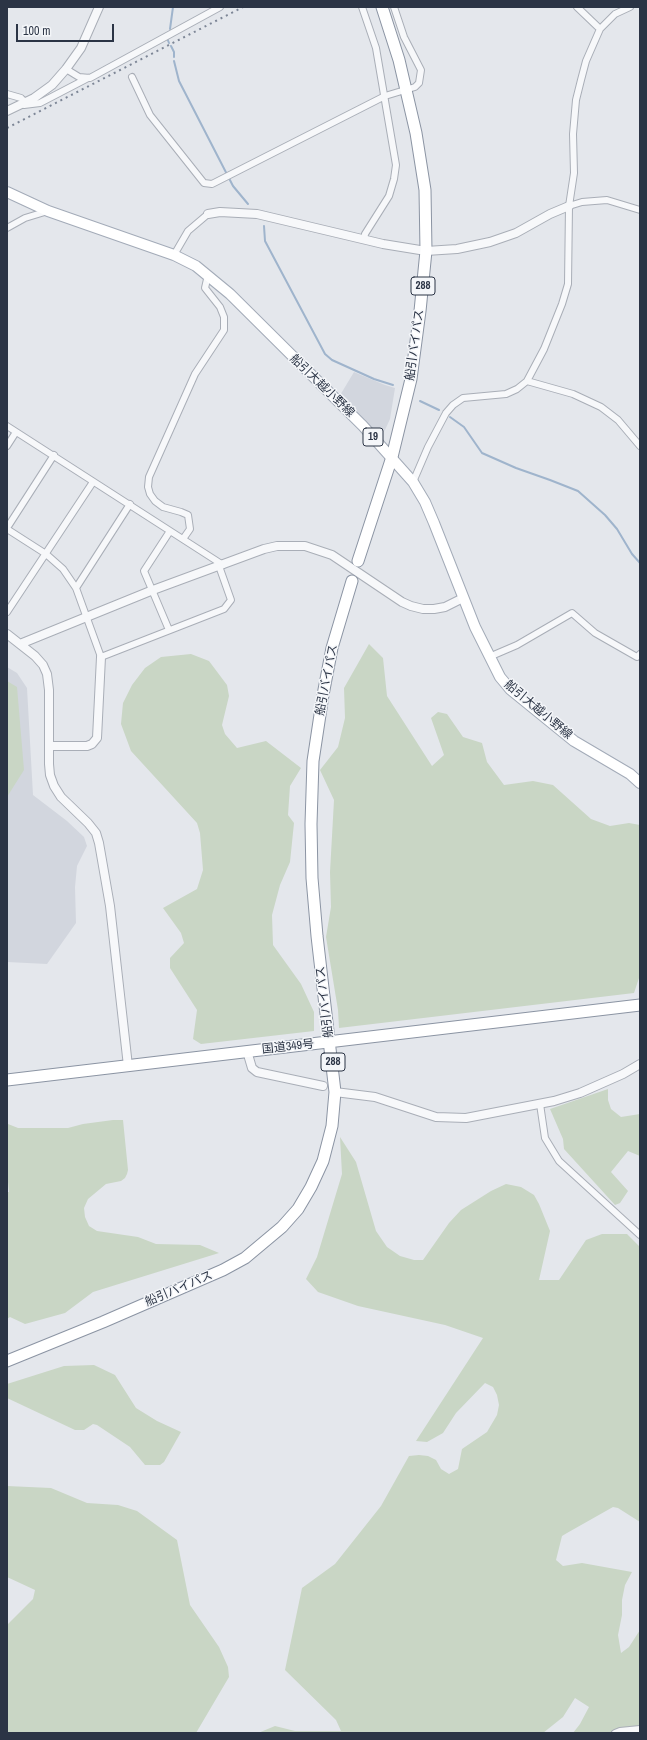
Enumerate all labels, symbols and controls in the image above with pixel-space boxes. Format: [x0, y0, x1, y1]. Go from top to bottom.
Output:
scale bar [18, 16, 116, 42]
text: 100 m [23, 23, 50, 39]
road number: 288 [411, 277, 435, 295]
street label: 船引バイパス [403, 308, 427, 382]
street label: 船引大越小野線 [287, 352, 357, 420]
road number: 19 [363, 428, 383, 446]
street label: 船引バイパス [313, 643, 341, 717]
street label: 船引大越小野線 [501, 677, 575, 743]
street label: 船引バイパス [313, 965, 337, 1039]
street label: 国道349号 [261, 1037, 315, 1057]
road number: 288 [321, 1053, 345, 1071]
street label: 船引バイパス [143, 1268, 215, 1310]

